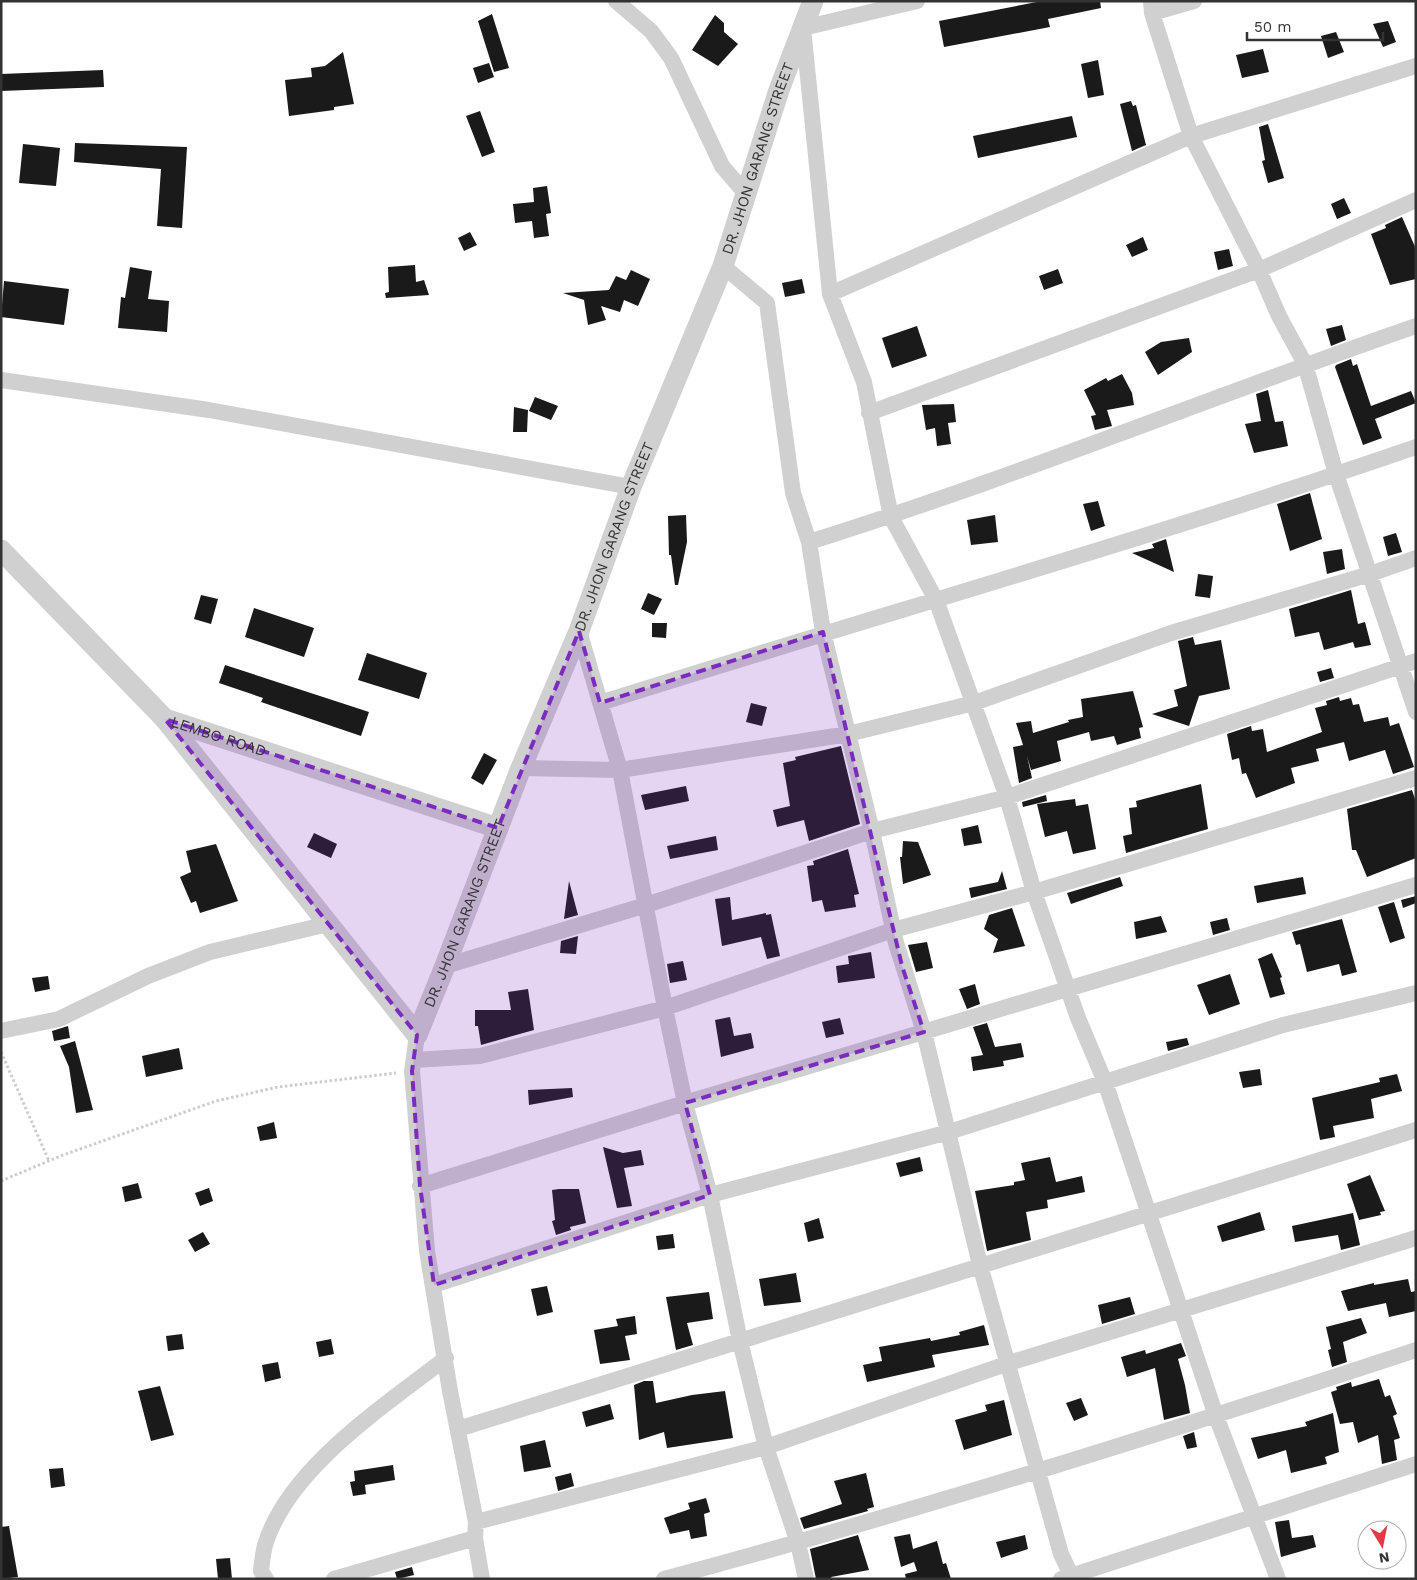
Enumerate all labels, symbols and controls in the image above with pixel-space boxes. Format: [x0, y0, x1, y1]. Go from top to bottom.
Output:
scale bar [1247, 10, 1383, 42]
text: 50 m [1254, 18, 1291, 36]
street label: DR. JHON GARANG STREET [718, 60, 798, 257]
street label: DR. JHON GARANG STREET [571, 440, 658, 634]
street label: LEMBO ROAD [169, 713, 269, 761]
street label: DR. JHON GARANG STREET [420, 817, 510, 1010]
north arrow [1357, 1520, 1407, 1570]
text: N [1378, 1549, 1391, 1567]

